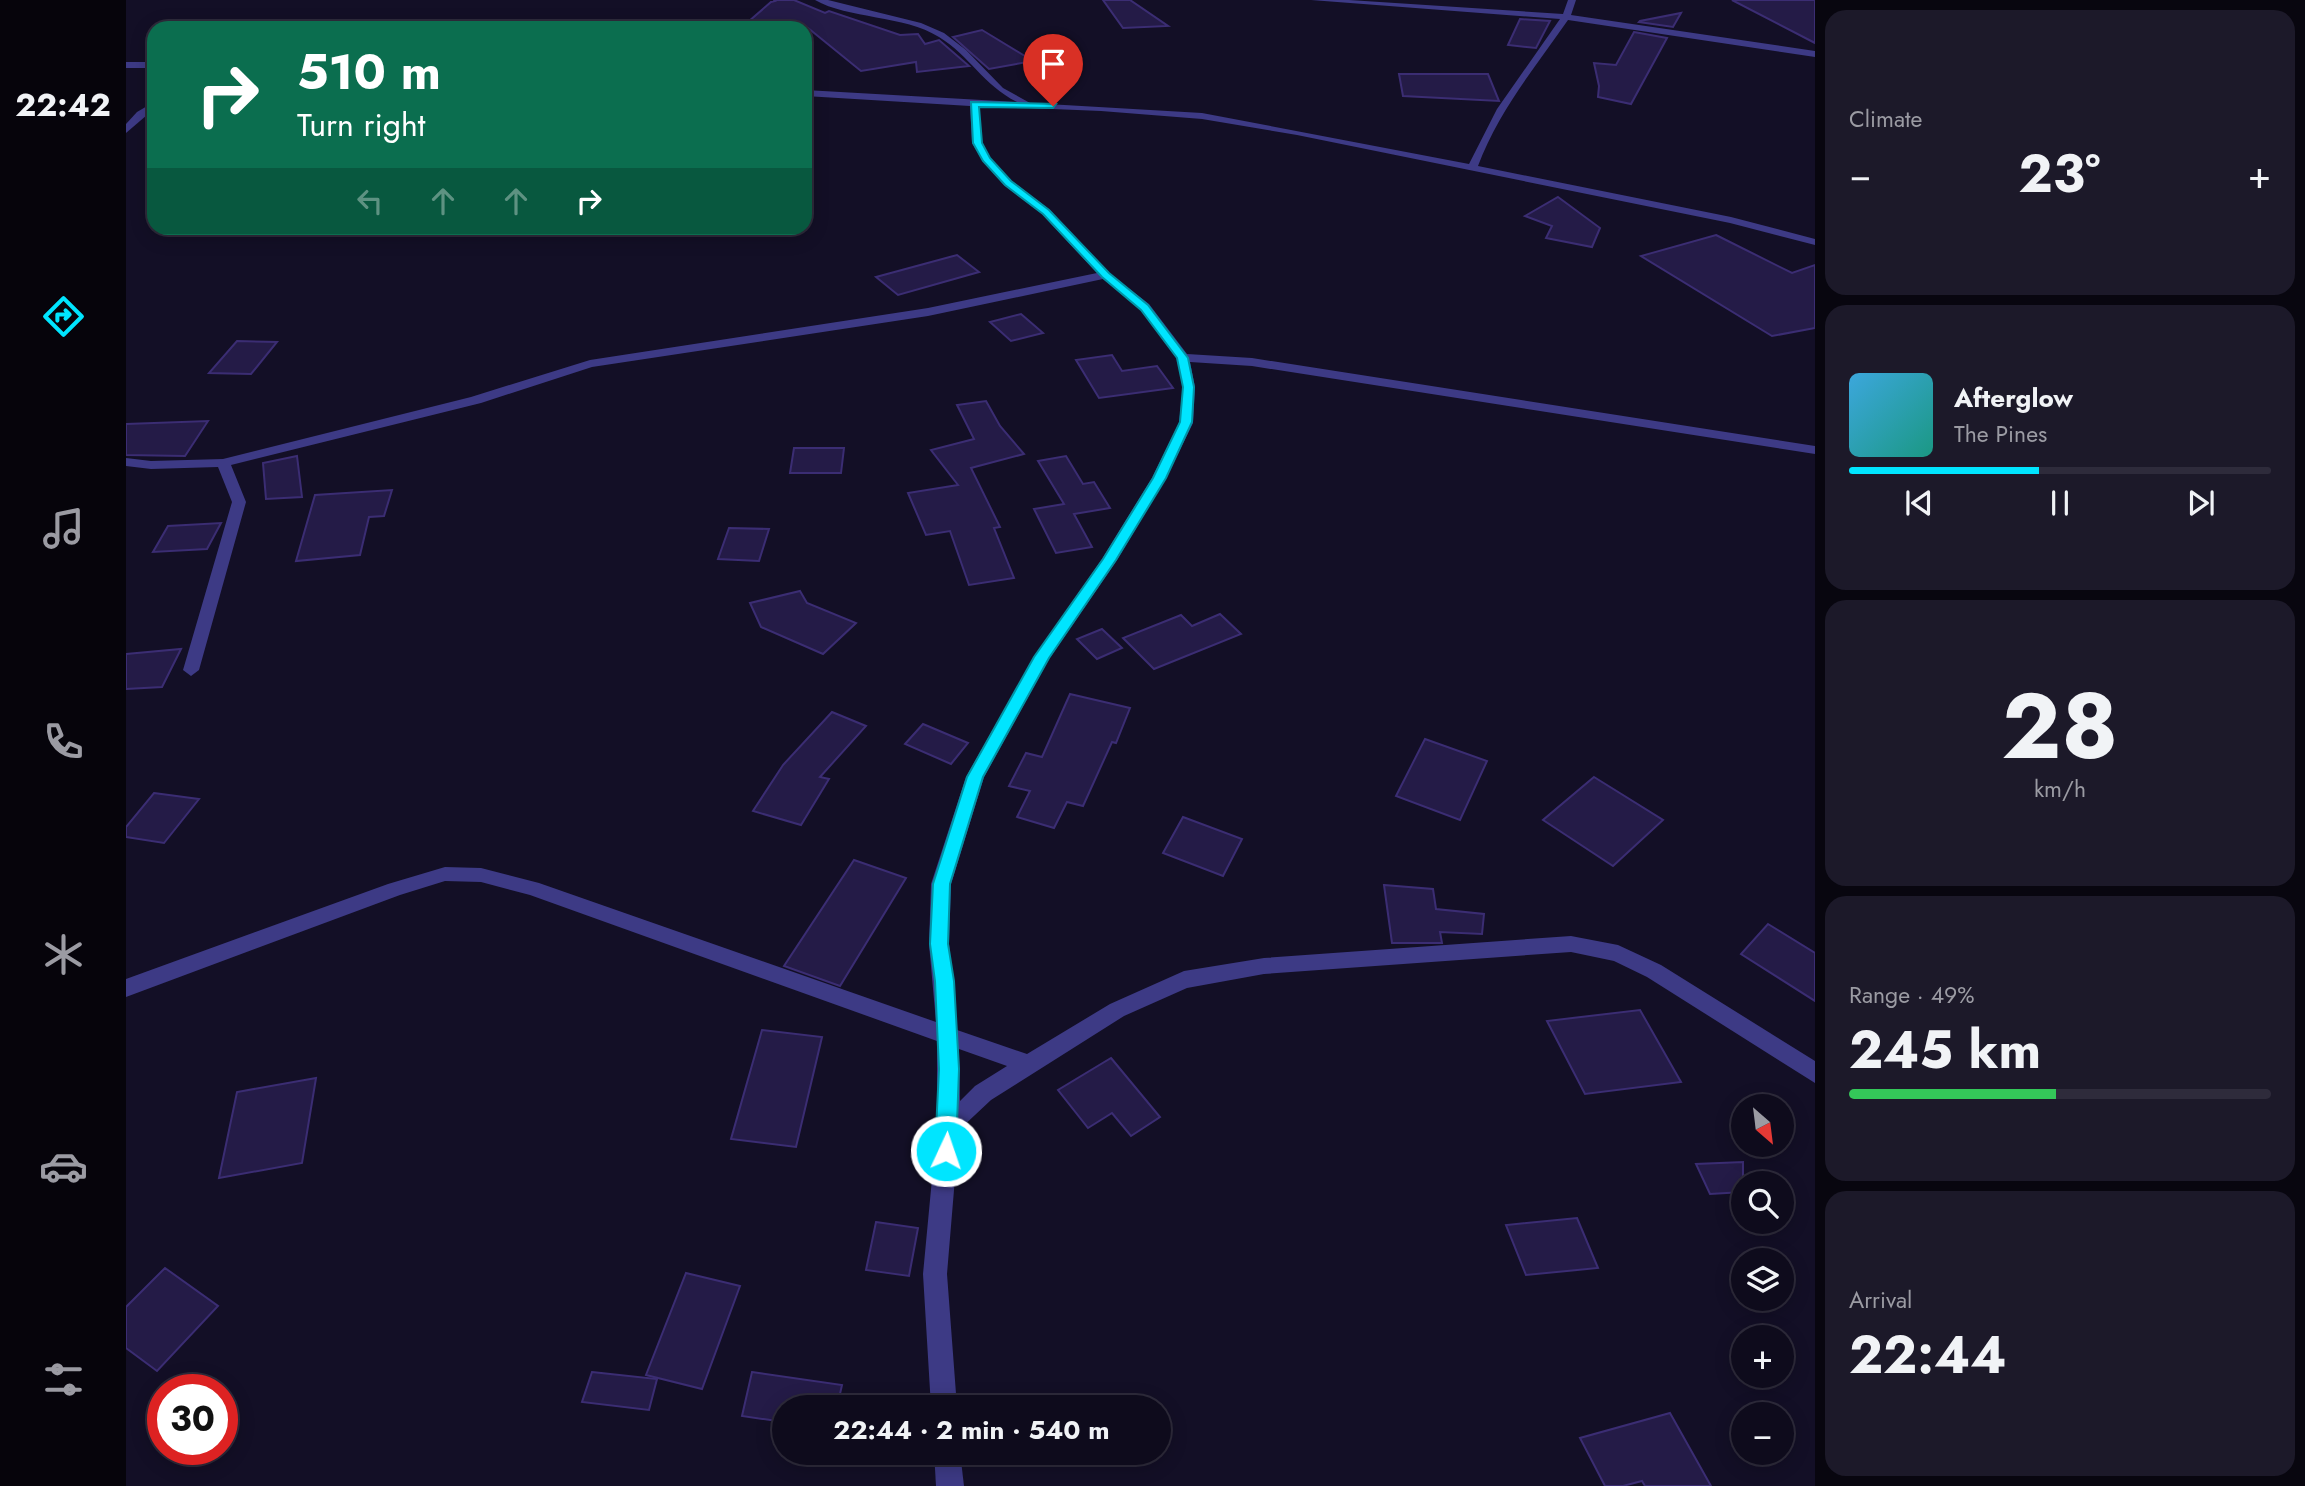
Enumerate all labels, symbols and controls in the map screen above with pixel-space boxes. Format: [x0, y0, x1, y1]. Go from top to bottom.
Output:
pin [1023, 34, 1083, 106]
text: 510 m [297, 37, 441, 107]
icon: arrive [1034, 45, 1072, 83]
icon: right [182, 49, 273, 140]
text: 22:42 [15, 82, 111, 128]
text: Turn right [297, 102, 426, 148]
text: Climate [1849, 102, 1922, 136]
text: 23° [2019, 136, 2100, 212]
text: − [1849, 147, 1871, 202]
text: + [2248, 147, 2271, 202]
icon: left [351, 182, 389, 220]
icon: ahead [424, 182, 462, 220]
icon: ahead [497, 182, 535, 220]
icon: right [570, 182, 608, 220]
icon: directions [39, 292, 88, 341]
text: Afterglow [1954, 379, 2073, 417]
text: The Pines [1954, 417, 2047, 451]
icon: previous [1900, 484, 1938, 522]
icon: pause [2041, 484, 2079, 522]
icon: next [2182, 484, 2220, 522]
icon: music [39, 504, 88, 553]
text: 28 [2002, 661, 2118, 792]
icon: phone [39, 717, 88, 766]
text: km/h [2034, 772, 2086, 806]
icon: climate [39, 930, 88, 979]
text: Range · 49% [1849, 978, 1975, 1012]
text: 245 km [1849, 1012, 2041, 1088]
north arrow [1731, 1094, 1794, 1157]
map controls [1731, 1094, 1794, 1465]
position arrow [909, 1114, 983, 1188]
icon: car [39, 1142, 88, 1191]
button: search [1731, 1171, 1794, 1234]
button: layers [1731, 1248, 1794, 1311]
text: Arrival [1849, 1283, 1912, 1317]
text: 22:44 [1849, 1317, 2007, 1393]
button: + [1731, 1325, 1794, 1388]
icon: filters [39, 1355, 88, 1404]
speed limit sign: 30 [147, 1374, 238, 1465]
button: − [1731, 1402, 1794, 1465]
text: 22:44 · 2 min · 540 m [833, 1411, 1110, 1449]

